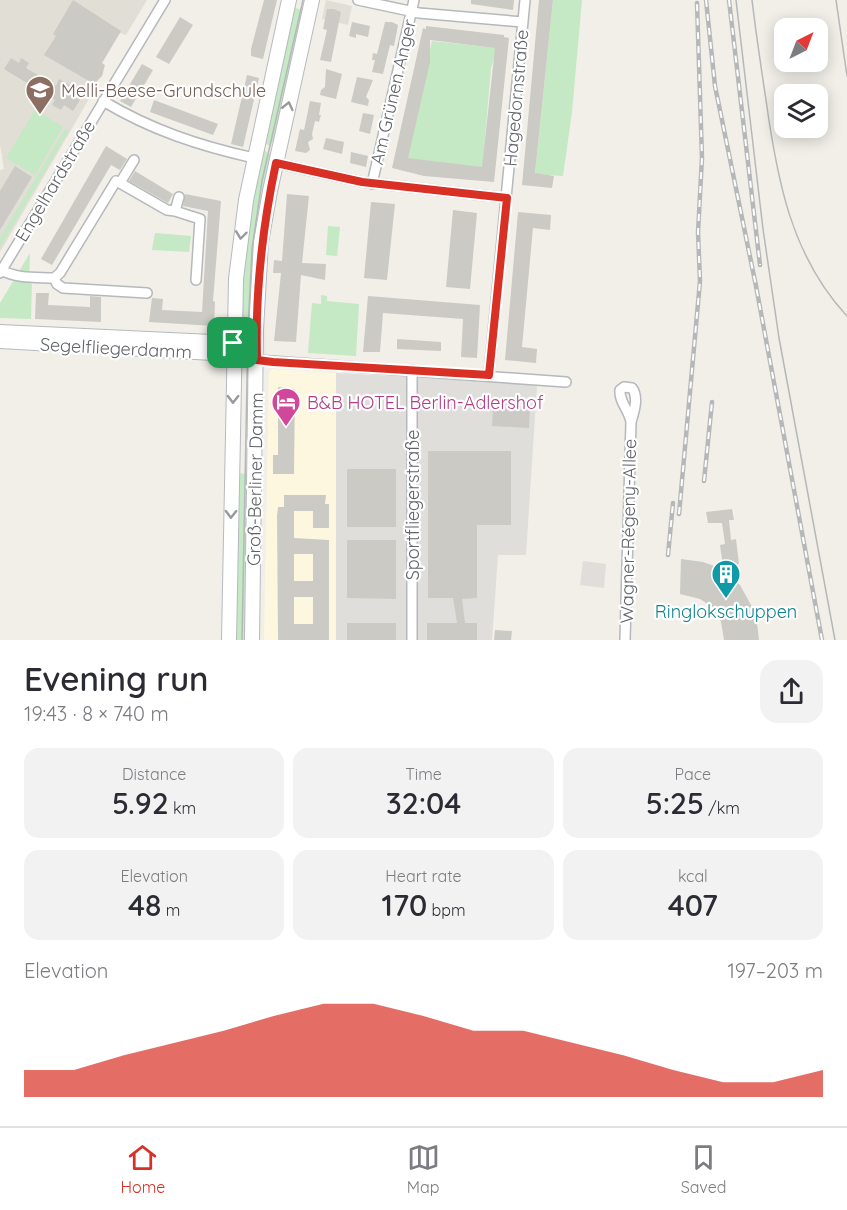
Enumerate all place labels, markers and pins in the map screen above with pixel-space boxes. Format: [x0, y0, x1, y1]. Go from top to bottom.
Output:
school or university icon: Melli-Beese-Grundschule [24, 74, 56, 116]
place label: Melli-Beese-Grundschule [61, 79, 266, 102]
pin [207, 317, 258, 368]
hotel icon: B&B HOTEL Berlin-Adlershof [270, 386, 302, 428]
place label: B&B HOTEL Berlin-Adlershof [307, 391, 544, 414]
building icon: Ringlokschuppen [710, 558, 742, 600]
place label: Ringlokschuppen [655, 600, 797, 623]

